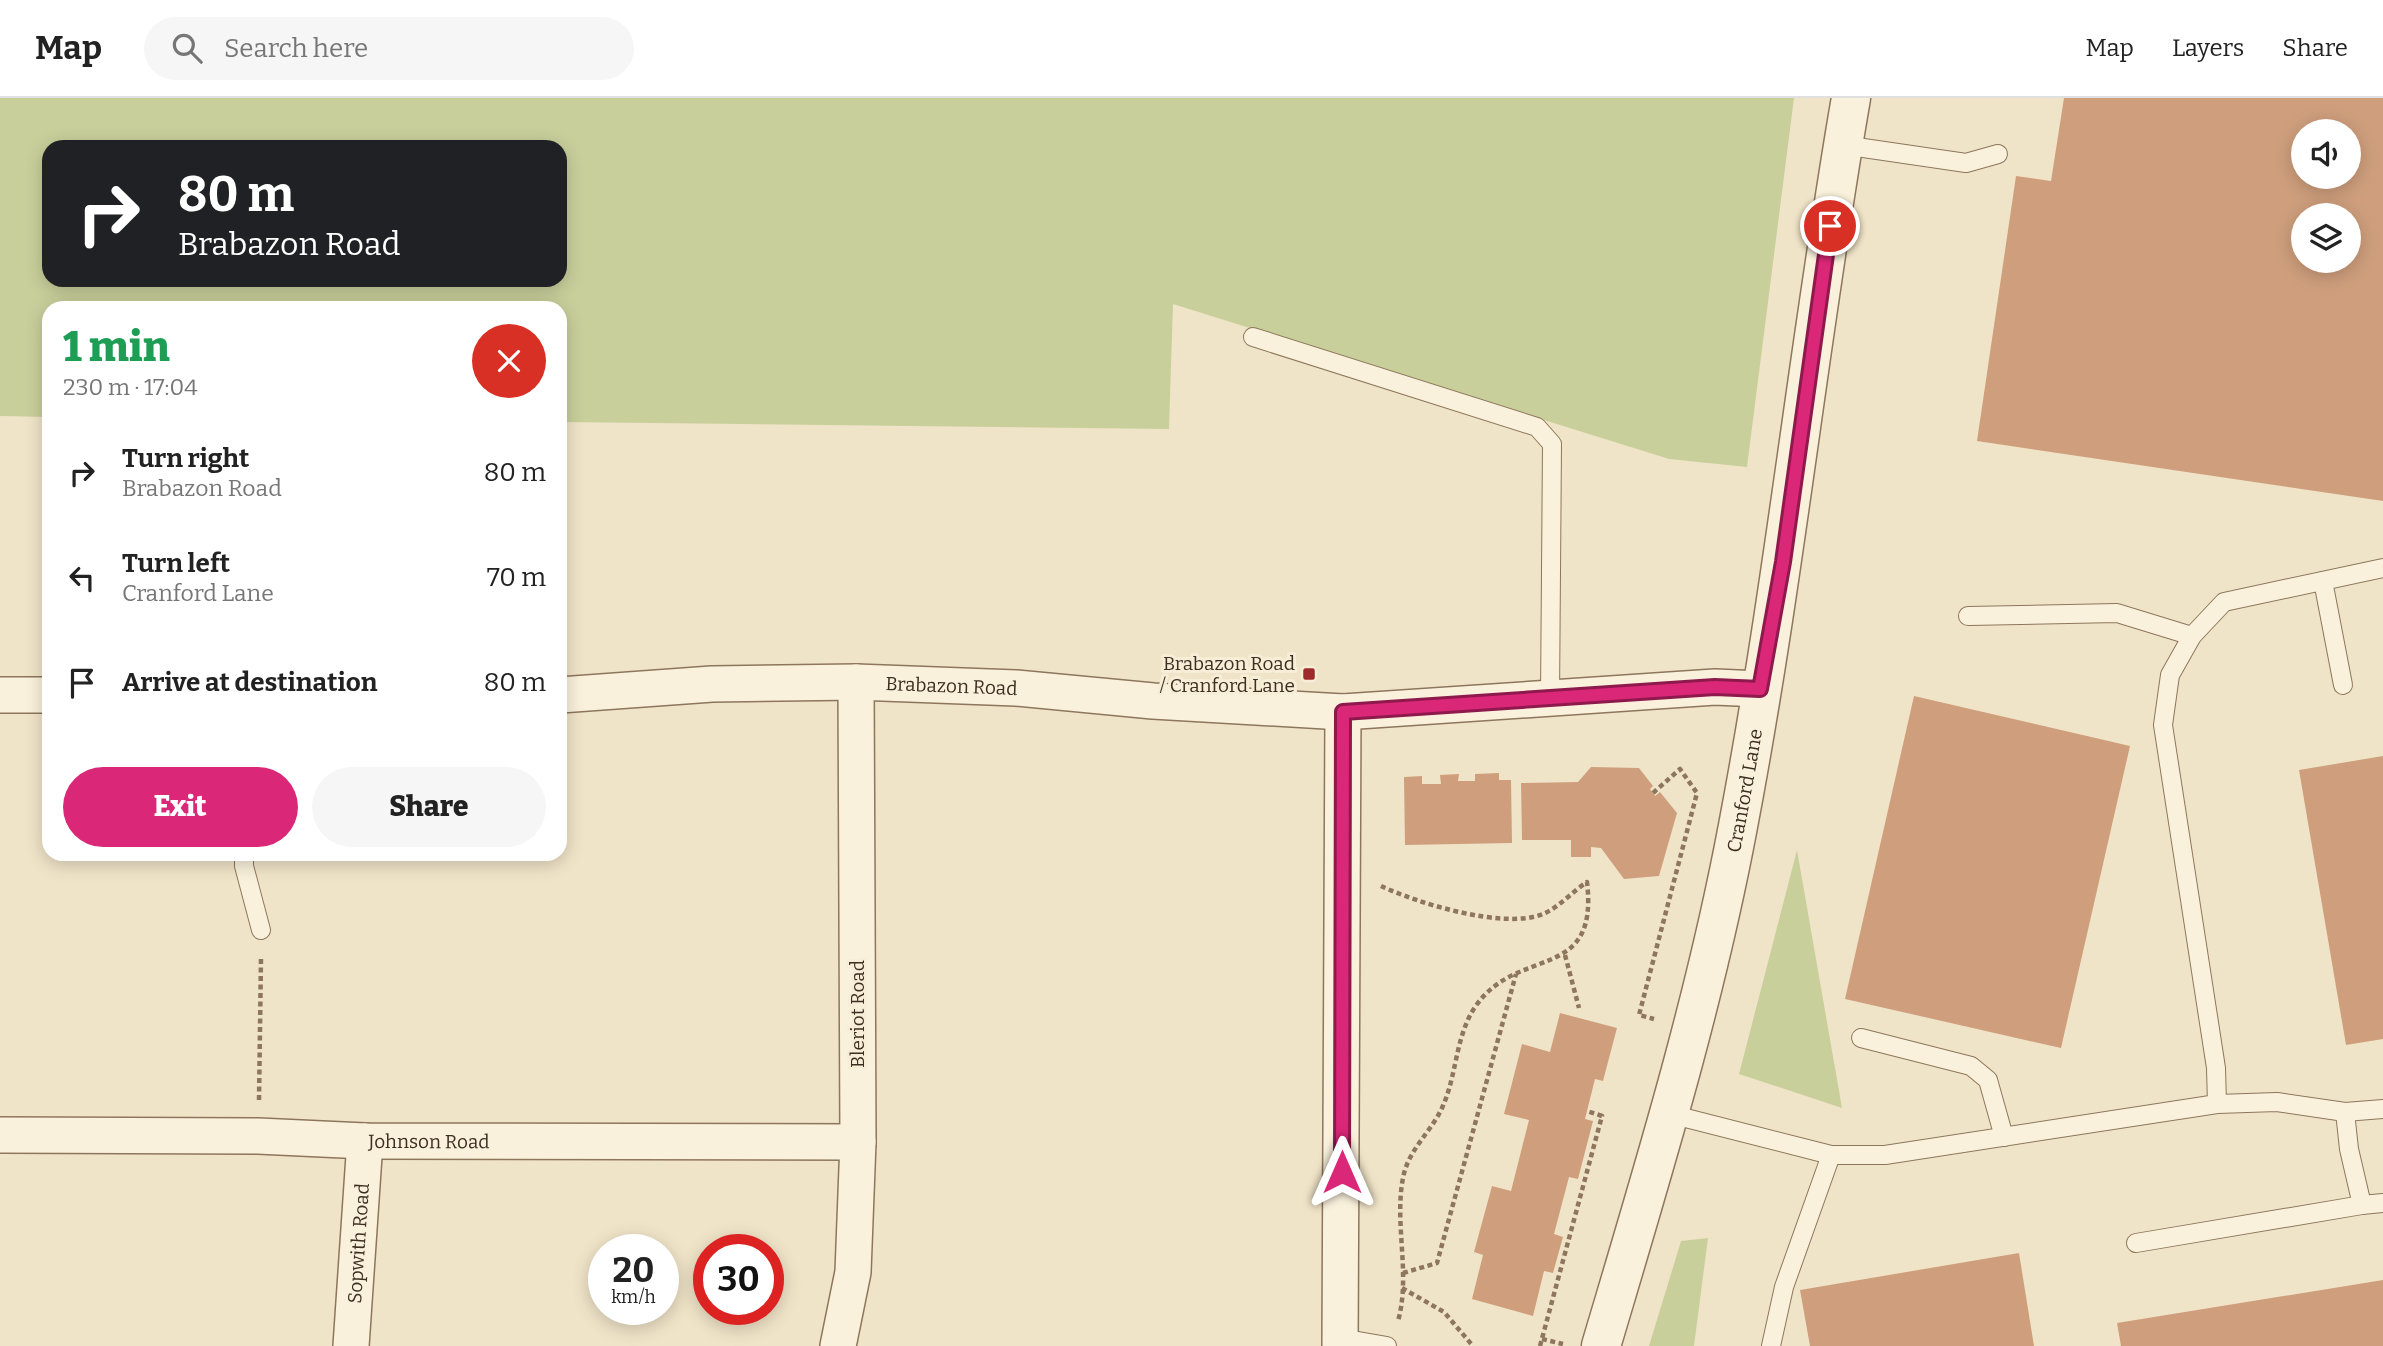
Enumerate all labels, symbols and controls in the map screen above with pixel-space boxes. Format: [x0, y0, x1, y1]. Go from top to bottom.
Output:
search box [144, 17, 634, 80]
text: Map [35, 28, 102, 68]
icon: search [168, 29, 206, 67]
text: Search here [224, 33, 368, 64]
text: Map [2086, 34, 2134, 62]
text: Layers [2172, 34, 2244, 62]
text: Share [2282, 34, 2348, 62]
map controls [2291, 119, 2361, 273]
button: sound [2291, 119, 2361, 189]
text: 80 m [178, 165, 294, 224]
icon: right [63, 168, 154, 259]
pin [1800, 196, 1860, 256]
button: layers [2291, 203, 2361, 273]
icon: arrive [1811, 207, 1849, 245]
text: Brabazon Road [178, 225, 400, 263]
text: 1 min [63, 322, 170, 372]
button: close [472, 324, 546, 398]
text: 230 m · 17:04 [63, 373, 198, 401]
text: Turn right [122, 443, 249, 474]
icon: right [63, 454, 101, 492]
text: 80 m [484, 457, 546, 488]
text: Brabazon Road [122, 474, 282, 502]
text: Turn left [122, 548, 230, 579]
icon: left [63, 559, 101, 597]
text: 70 m [487, 562, 546, 593]
text: Cranford Lane [122, 579, 274, 607]
place label: Brabazon Road / Cranford Lane [1160, 652, 1295, 697]
icon: arrive [63, 664, 101, 702]
marker: Brabazon Road / Cranford Lane [1301, 666, 1317, 682]
text: Arrive at destination [122, 667, 377, 698]
text: 80 m [484, 667, 546, 698]
street label: Brabazon Road [885, 672, 1018, 700]
street label: Cranford Lane [1722, 727, 1767, 854]
button: Exit [63, 767, 298, 847]
button: Share [312, 767, 546, 847]
street label: Bleriot Road [846, 960, 869, 1068]
street label: Johnson Road [367, 1130, 490, 1153]
position arrow [1305, 1135, 1379, 1209]
street label: Sopwith Road [342, 1182, 374, 1304]
speed limit sign: 30 [693, 1234, 784, 1325]
text: 20 [613, 1249, 654, 1291]
text: km/h [611, 1286, 656, 1308]

